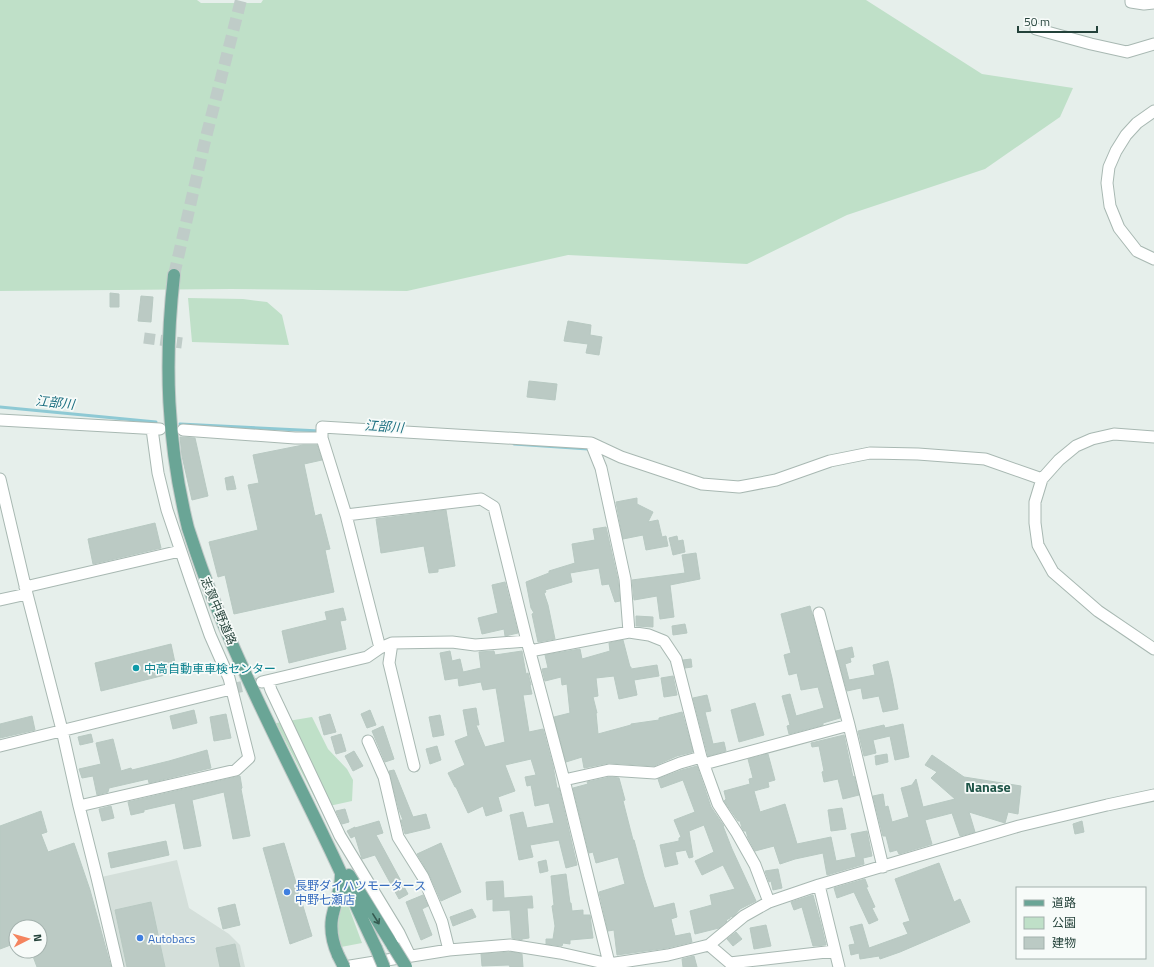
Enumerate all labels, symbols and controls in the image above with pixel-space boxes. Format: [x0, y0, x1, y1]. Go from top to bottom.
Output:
scale bar [1018, 8, 1097, 34]
text: 50 m [1024, 12, 1050, 31]
water label: 江部川 [35, 390, 77, 414]
water label: 江部川 [364, 415, 406, 437]
street label: 志賀中野道路 [196, 574, 242, 648]
place label: 中高自動車車検センター [144, 659, 276, 678]
marker: 中高自動車車検センター [131, 663, 141, 673]
district label: Nanase [965, 776, 1011, 797]
place label: 長野ダイハツモータース 中野七瀬店 [295, 876, 426, 909]
marker: 長野ダイハツモータース 中野七瀬店 [282, 887, 292, 897]
legend [1016, 887, 1146, 959]
text: 道路 [1052, 893, 1076, 912]
one-way arrow [372, 913, 380, 924]
text: 公園 [1052, 913, 1076, 932]
north arrow [8, 919, 48, 959]
place label: Autobacs [148, 929, 196, 948]
text: N [30, 933, 46, 943]
marker: Autobacs [135, 933, 145, 943]
text: 建物 [1052, 933, 1076, 952]

